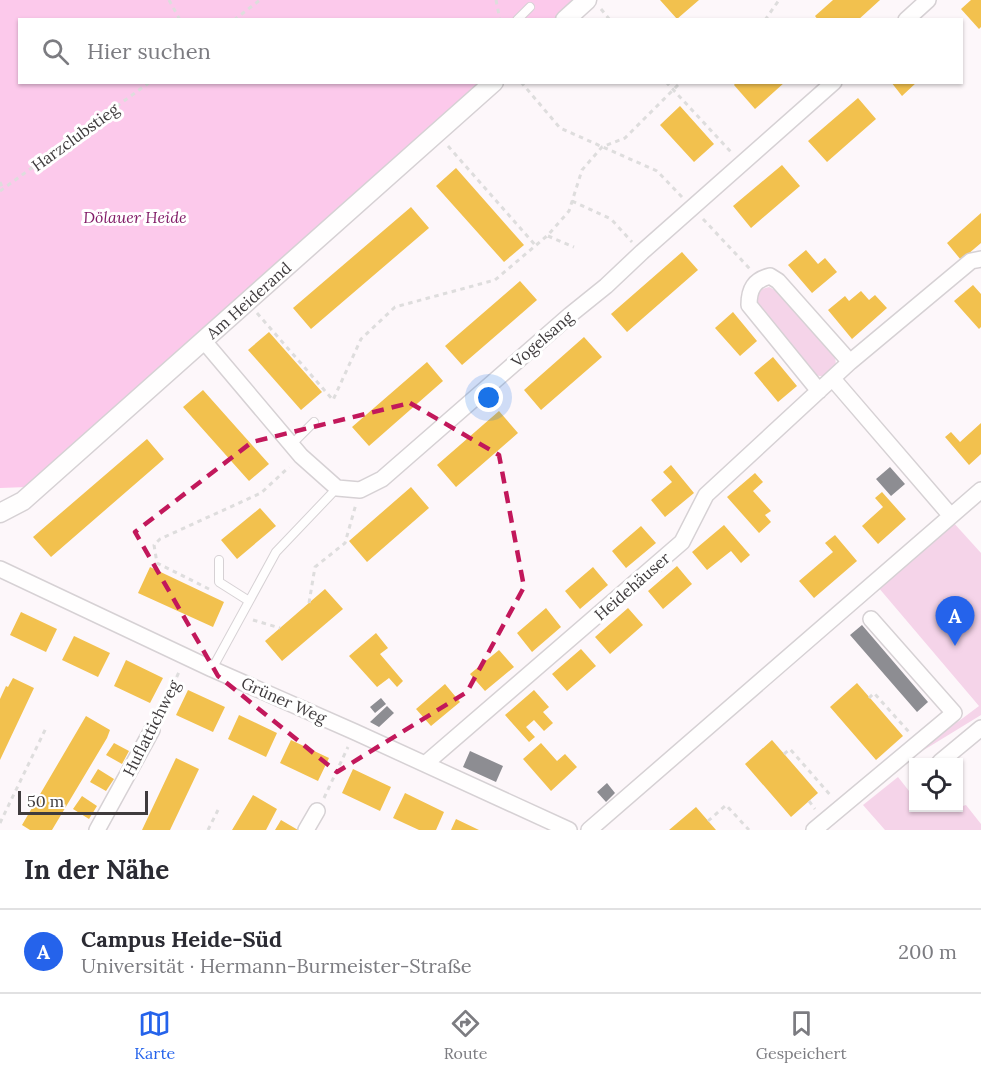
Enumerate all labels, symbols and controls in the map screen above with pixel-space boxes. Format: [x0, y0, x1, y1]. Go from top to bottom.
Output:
search box [18, 18, 963, 84]
icon: search [39, 35, 72, 68]
text: Hier suchen [87, 37, 211, 65]
street label: Harzclubstieg [27, 98, 123, 175]
park label: Dölauer Heide [83, 207, 187, 227]
street label: Am Heiderand [201, 257, 295, 344]
street label: Vogelsang [506, 306, 578, 372]
your location [474, 383, 503, 412]
street label: Heidehäuser [590, 548, 674, 624]
pin: A [936, 596, 974, 646]
street label: Grüner Weg [238, 672, 331, 728]
street label: Huflattichweg [118, 676, 184, 779]
map controls [909, 758, 963, 812]
button: locate [909, 758, 963, 812]
scale bar [18, 788, 148, 816]
text: 50 m [27, 791, 64, 811]
text: In der Nähe [24, 853, 169, 886]
text: Campus Heide-Süd [81, 925, 282, 953]
text: A [37, 939, 50, 964]
text: 200 m [898, 939, 957, 964]
text: Universität · Hermann-Burmeister-Straße [81, 953, 472, 978]
tab: Karte [134, 1007, 175, 1063]
tab: Route [444, 1007, 487, 1063]
tab: Gespeichert [756, 1007, 847, 1063]

